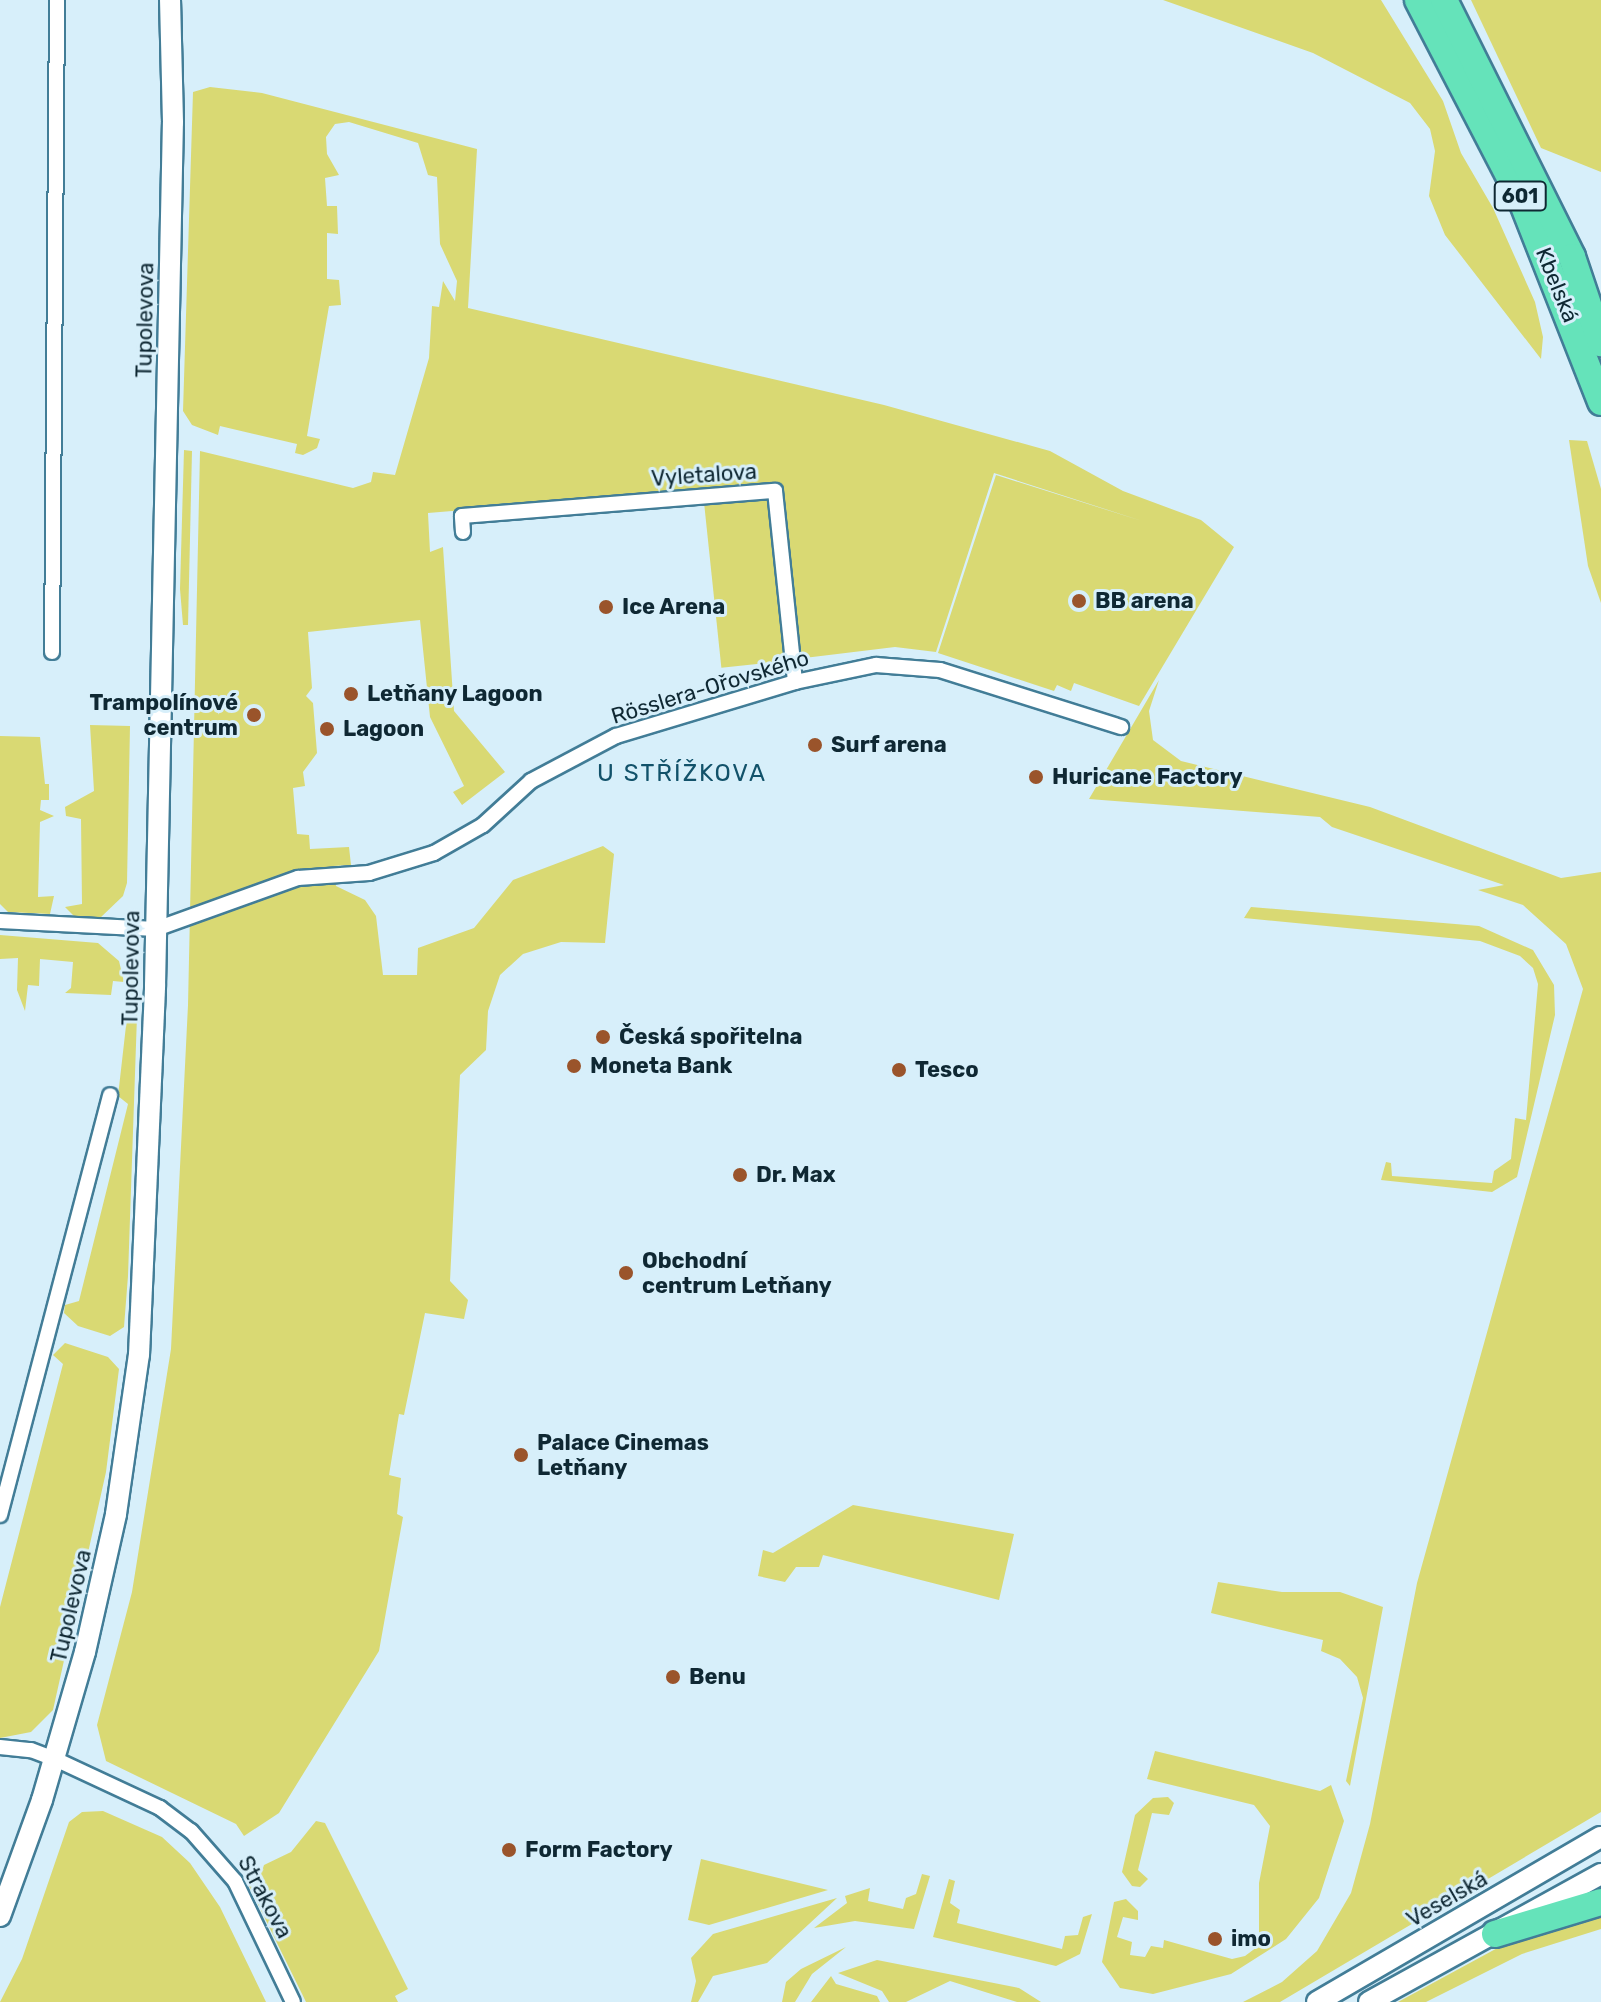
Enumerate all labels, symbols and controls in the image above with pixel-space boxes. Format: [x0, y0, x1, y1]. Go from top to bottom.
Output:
road number: 601 [1492, 180, 1548, 212]
street label: Kbelská [1530, 244, 1584, 326]
street label: Tupolevova [131, 262, 159, 378]
street label: Vyletalova [650, 458, 758, 492]
place label: BB arena [1095, 588, 1194, 614]
marker: BB arena [1070, 592, 1088, 610]
place label: Ice Arena [622, 594, 726, 620]
marker: Ice Arena [597, 598, 615, 616]
street label: Rösslera-Ořovského [608, 644, 812, 730]
place label: Letňany Lagoon [367, 681, 543, 707]
marker: Letňany Lagoon [342, 685, 360, 703]
place label: Trampolínové centrum [90, 689, 238, 740]
marker: Trampolínové centrum [245, 706, 263, 724]
place label: Lagoon [343, 716, 424, 742]
marker: Lagoon [318, 720, 336, 738]
place label: Surf arena [831, 732, 947, 758]
marker: Surf arena [806, 736, 824, 754]
district label: U STŘÍŽKOVA [597, 760, 767, 788]
place label: Huricane Factory [1052, 764, 1243, 790]
marker: Huricane Factory [1027, 768, 1045, 786]
street label: Tupolevova [117, 910, 145, 1026]
place label: Česká spořitelna [619, 1024, 803, 1050]
marker: Česká spořitelna [594, 1028, 612, 1046]
place label: Moneta Bank [590, 1053, 732, 1079]
marker: Moneta Bank [565, 1057, 583, 1075]
place label: Tesco [915, 1057, 979, 1083]
marker: Tesco [890, 1061, 908, 1079]
place label: Dr. Max [756, 1162, 836, 1188]
marker: Dr. Max [731, 1166, 749, 1184]
place label: Obchodní centrum Letňany [642, 1247, 832, 1298]
marker: Obchodní centrum Letňany [617, 1264, 635, 1282]
place label: Palace Cinemas Letňany [537, 1429, 709, 1480]
marker: Palace Cinemas Letňany [512, 1446, 530, 1464]
street label: Tupolevova [45, 1547, 97, 1665]
place label: Benu [689, 1664, 746, 1690]
marker: Benu [664, 1668, 682, 1686]
place label: Form Factory [525, 1837, 673, 1863]
marker: Form Factory [500, 1841, 518, 1859]
street label: Strakova [232, 1851, 298, 1943]
street label: Veselská [1402, 1865, 1492, 1933]
place label: imo [1231, 1926, 1271, 1952]
marker: imo [1206, 1930, 1224, 1948]

